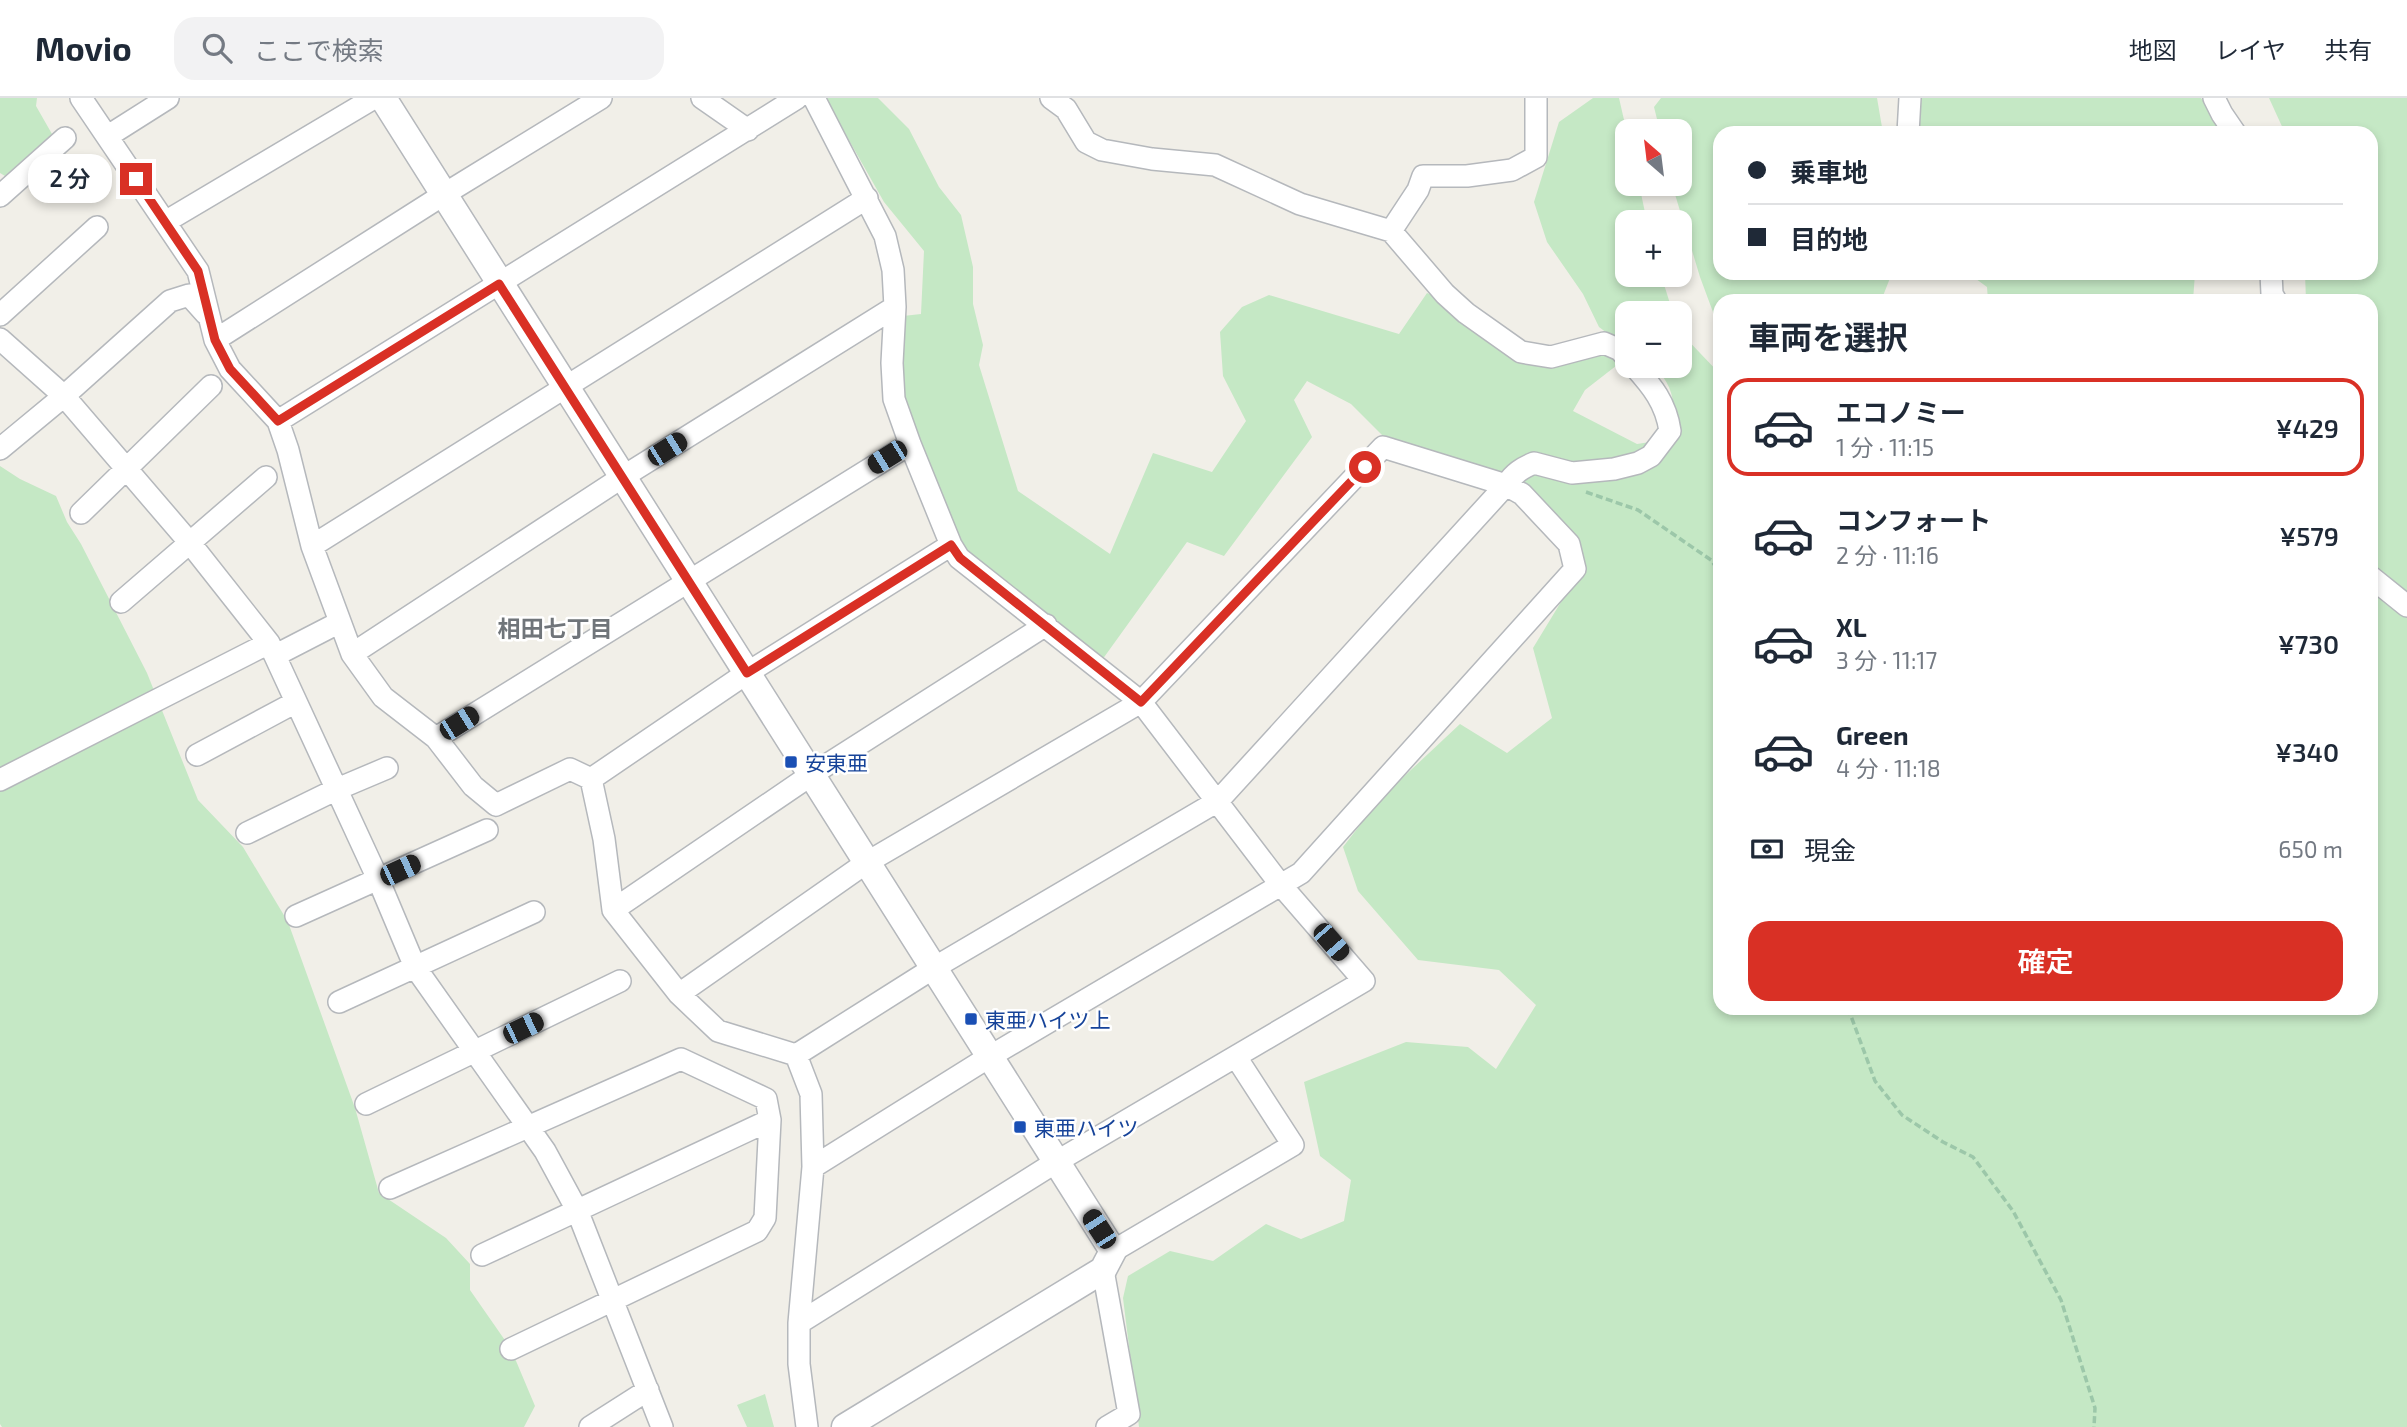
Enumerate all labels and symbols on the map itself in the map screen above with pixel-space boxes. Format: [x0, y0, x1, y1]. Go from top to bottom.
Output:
north arrow [1615, 119, 1692, 196]
callout: 2 分 [27, 154, 111, 204]
route end [120, 163, 152, 195]
car [644, 429, 691, 469]
car [864, 437, 911, 477]
route start [1349, 451, 1381, 483]
district label: 相田七丁目 [498, 614, 613, 642]
car [436, 703, 483, 743]
place label: 安東亜 [805, 750, 868, 775]
marker: 安東亜 [783, 754, 799, 770]
car [377, 852, 424, 888]
car [1310, 919, 1353, 965]
place label: 東亜ハイツ上 [985, 1007, 1111, 1032]
car [500, 1009, 547, 1047]
marker: 東亜ハイツ上 [963, 1011, 979, 1027]
place label: 東亜ハイツ [1034, 1115, 1139, 1140]
marker: 東亜ハイツ [1012, 1119, 1028, 1135]
car [1079, 1206, 1120, 1252]

